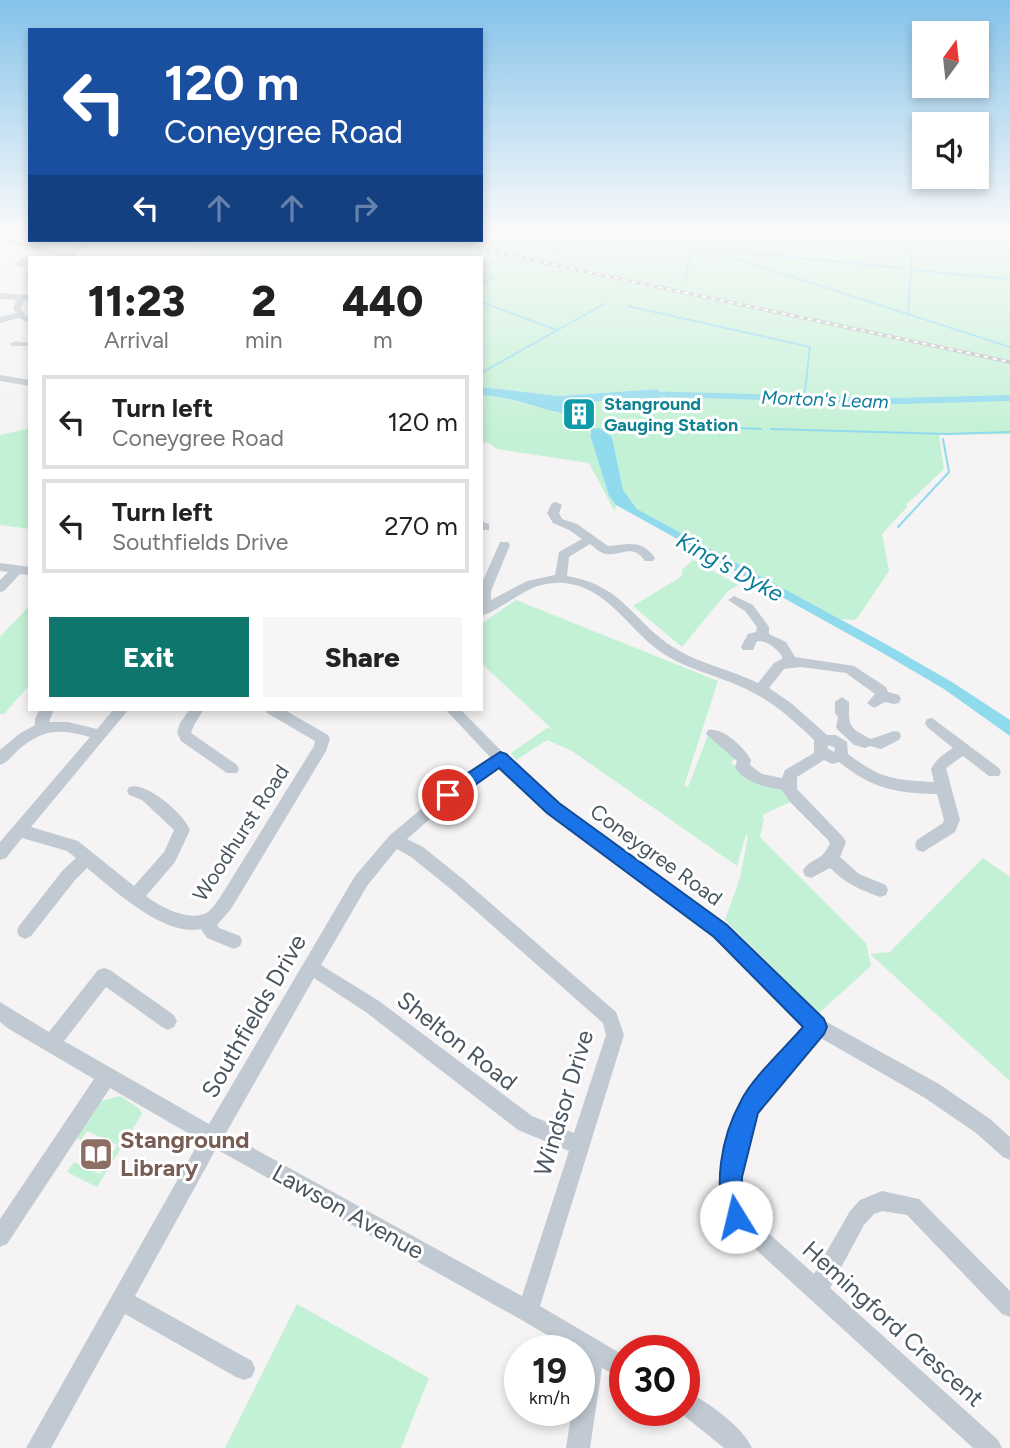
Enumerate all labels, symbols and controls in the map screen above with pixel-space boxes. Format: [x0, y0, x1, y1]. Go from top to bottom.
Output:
north arrow [912, 21, 989, 98]
map controls [912, 21, 989, 189]
text: 120 m [164, 53, 299, 112]
icon: left [49, 56, 140, 147]
button: sound [912, 112, 989, 189]
text: Coneygree Road [164, 113, 403, 151]
icon: left [127, 189, 165, 227]
icon: ahead [200, 189, 238, 227]
icon: ahead [273, 189, 311, 227]
icon: right [346, 189, 384, 227]
text: 11:23 [88, 276, 185, 327]
text: 2 [251, 276, 276, 327]
text: 440 [342, 276, 423, 327]
text: Arrival [104, 326, 169, 354]
text: min [245, 326, 283, 354]
text: m [373, 326, 393, 354]
water label: Morton's Leam [761, 386, 889, 413]
text: Turn left [112, 392, 213, 424]
place label: Stanground Gauging Station [604, 393, 738, 436]
building icon: Stanground Gauging Station [560, 395, 598, 433]
icon: left [53, 403, 91, 441]
text: 120 m [388, 406, 458, 438]
text: Coneygree Road [112, 424, 284, 452]
text: Turn left [112, 496, 213, 528]
icon: left [53, 507, 91, 545]
text: 270 m [384, 510, 458, 542]
water label: King's Dyke [672, 526, 789, 608]
text: Southfields Drive [112, 528, 288, 556]
button: Exit [49, 617, 249, 697]
button: Share [263, 617, 462, 697]
street label: Woodhurst Road [187, 760, 294, 906]
pin [418, 765, 478, 825]
icon: arrive [429, 776, 467, 814]
street label: Coneygree Road [585, 798, 727, 911]
street label: Southfields Drive [195, 929, 312, 1103]
street label: Shelton Road [392, 985, 523, 1096]
street label: Windsor Drive [528, 1027, 599, 1179]
place label: Stanground Library [120, 1125, 249, 1182]
library icon: Stanground Library [77, 1135, 115, 1173]
street label: Lawson Avenue [267, 1158, 429, 1265]
position arrow [699, 1180, 773, 1254]
street label: Hemingford Crescent [797, 1235, 990, 1413]
speed limit sign: 30 [609, 1335, 700, 1426]
text: 19 [532, 1350, 567, 1392]
text: km/h [529, 1387, 570, 1409]

